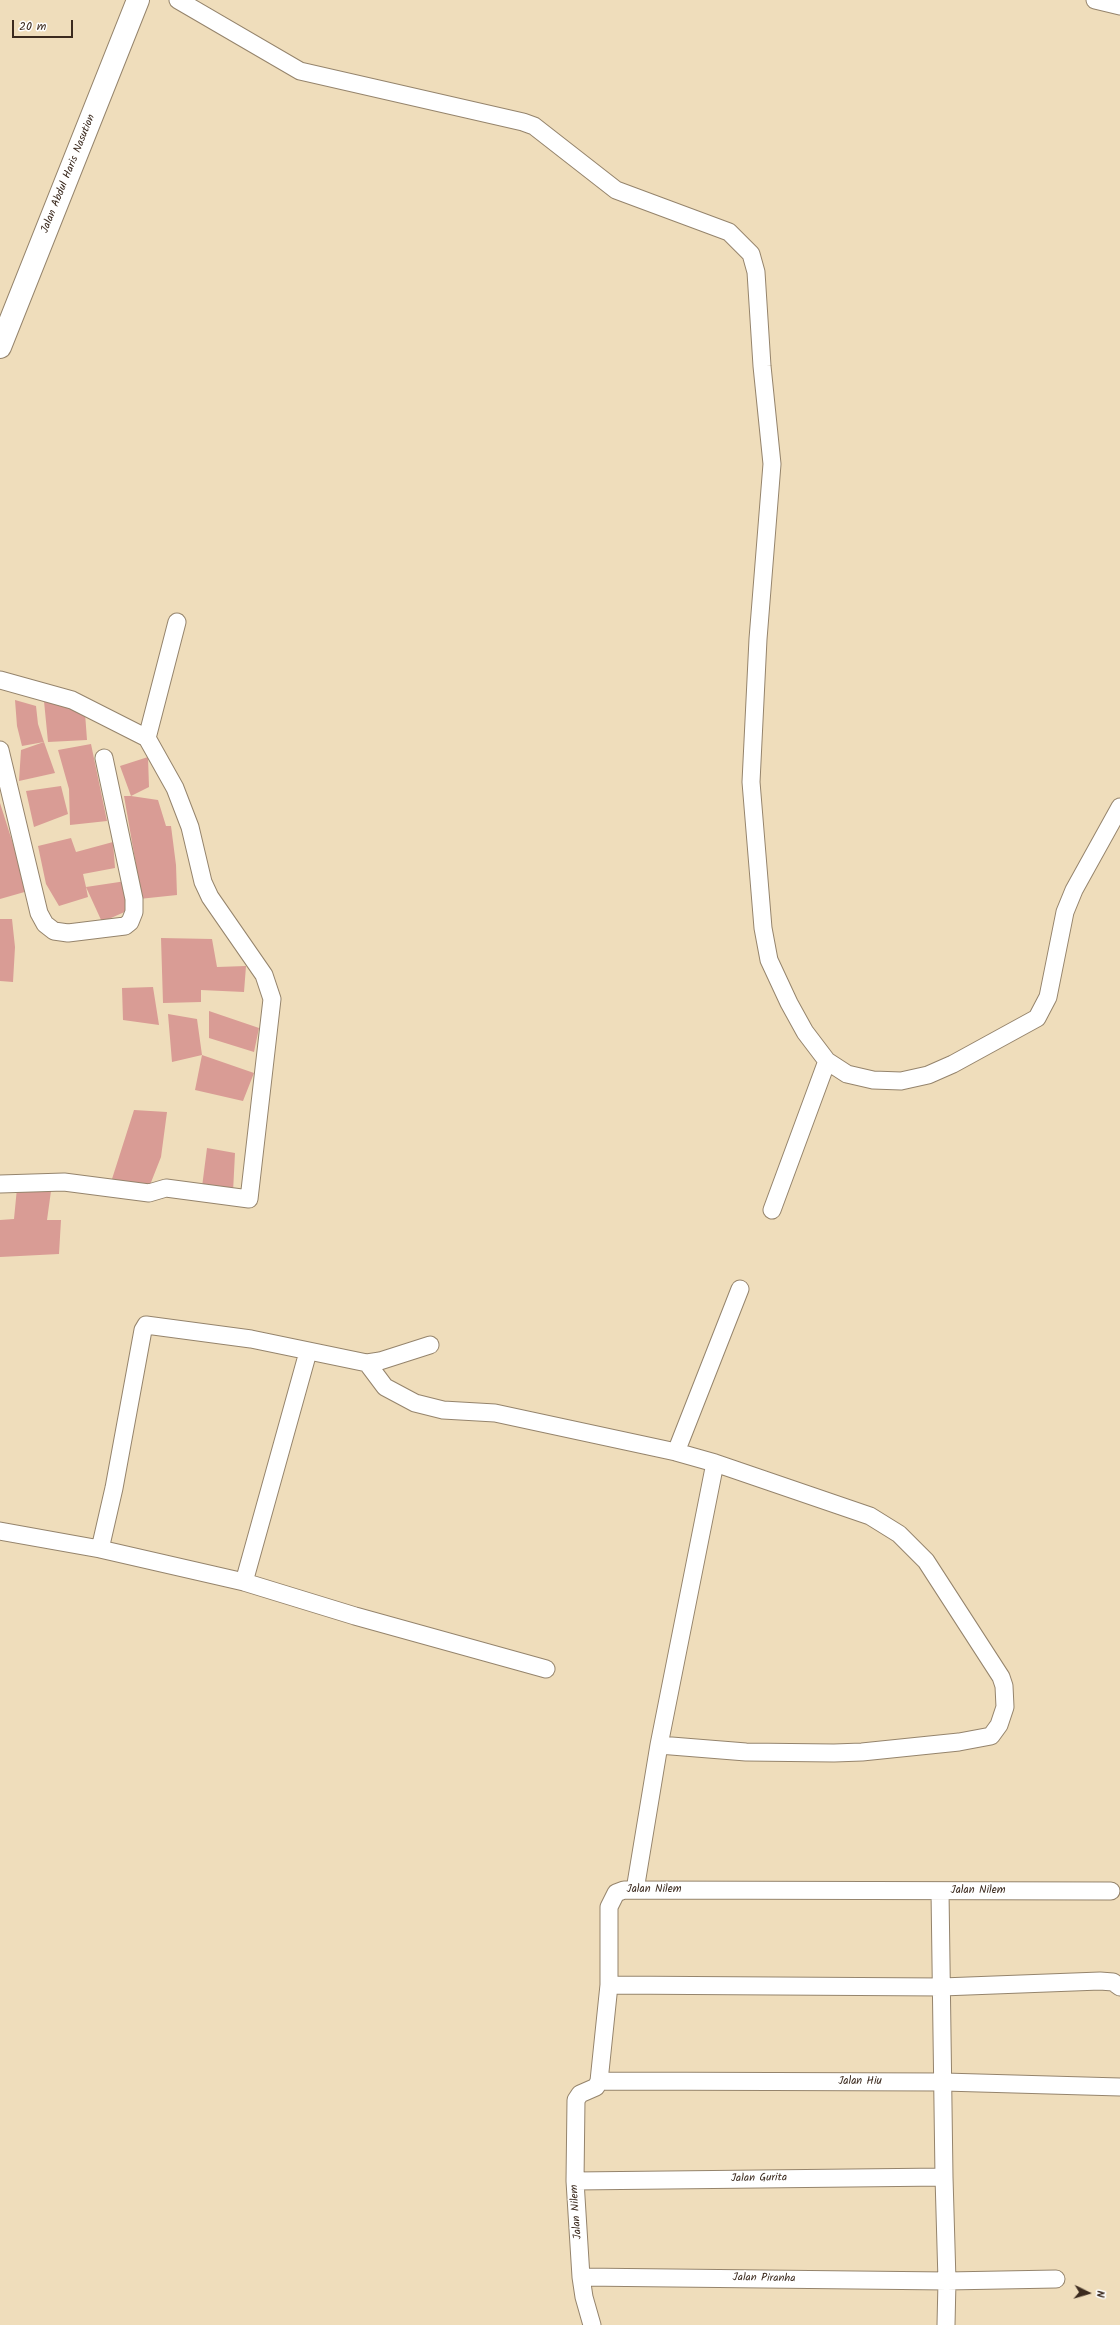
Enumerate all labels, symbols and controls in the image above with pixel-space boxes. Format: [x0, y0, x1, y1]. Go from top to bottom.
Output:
scale bar [14, 12, 75, 38]
text: 20 m [19, 17, 46, 36]
street label: Jalan Abdul Haris Nasution [39, 113, 99, 235]
street label: Jalan Nilem [627, 1883, 681, 1897]
street label: Jalan Nilem [951, 1884, 1005, 1898]
street label: Jalan Hiu [838, 2075, 882, 2089]
street label: Jalan Gurita [731, 2172, 787, 2186]
street label: Jalan Nilem [569, 2184, 585, 2240]
street label: Jalan Piranha [733, 2272, 795, 2286]
north arrow [1068, 2273, 1108, 2313]
text: N [1091, 2290, 1109, 2298]

